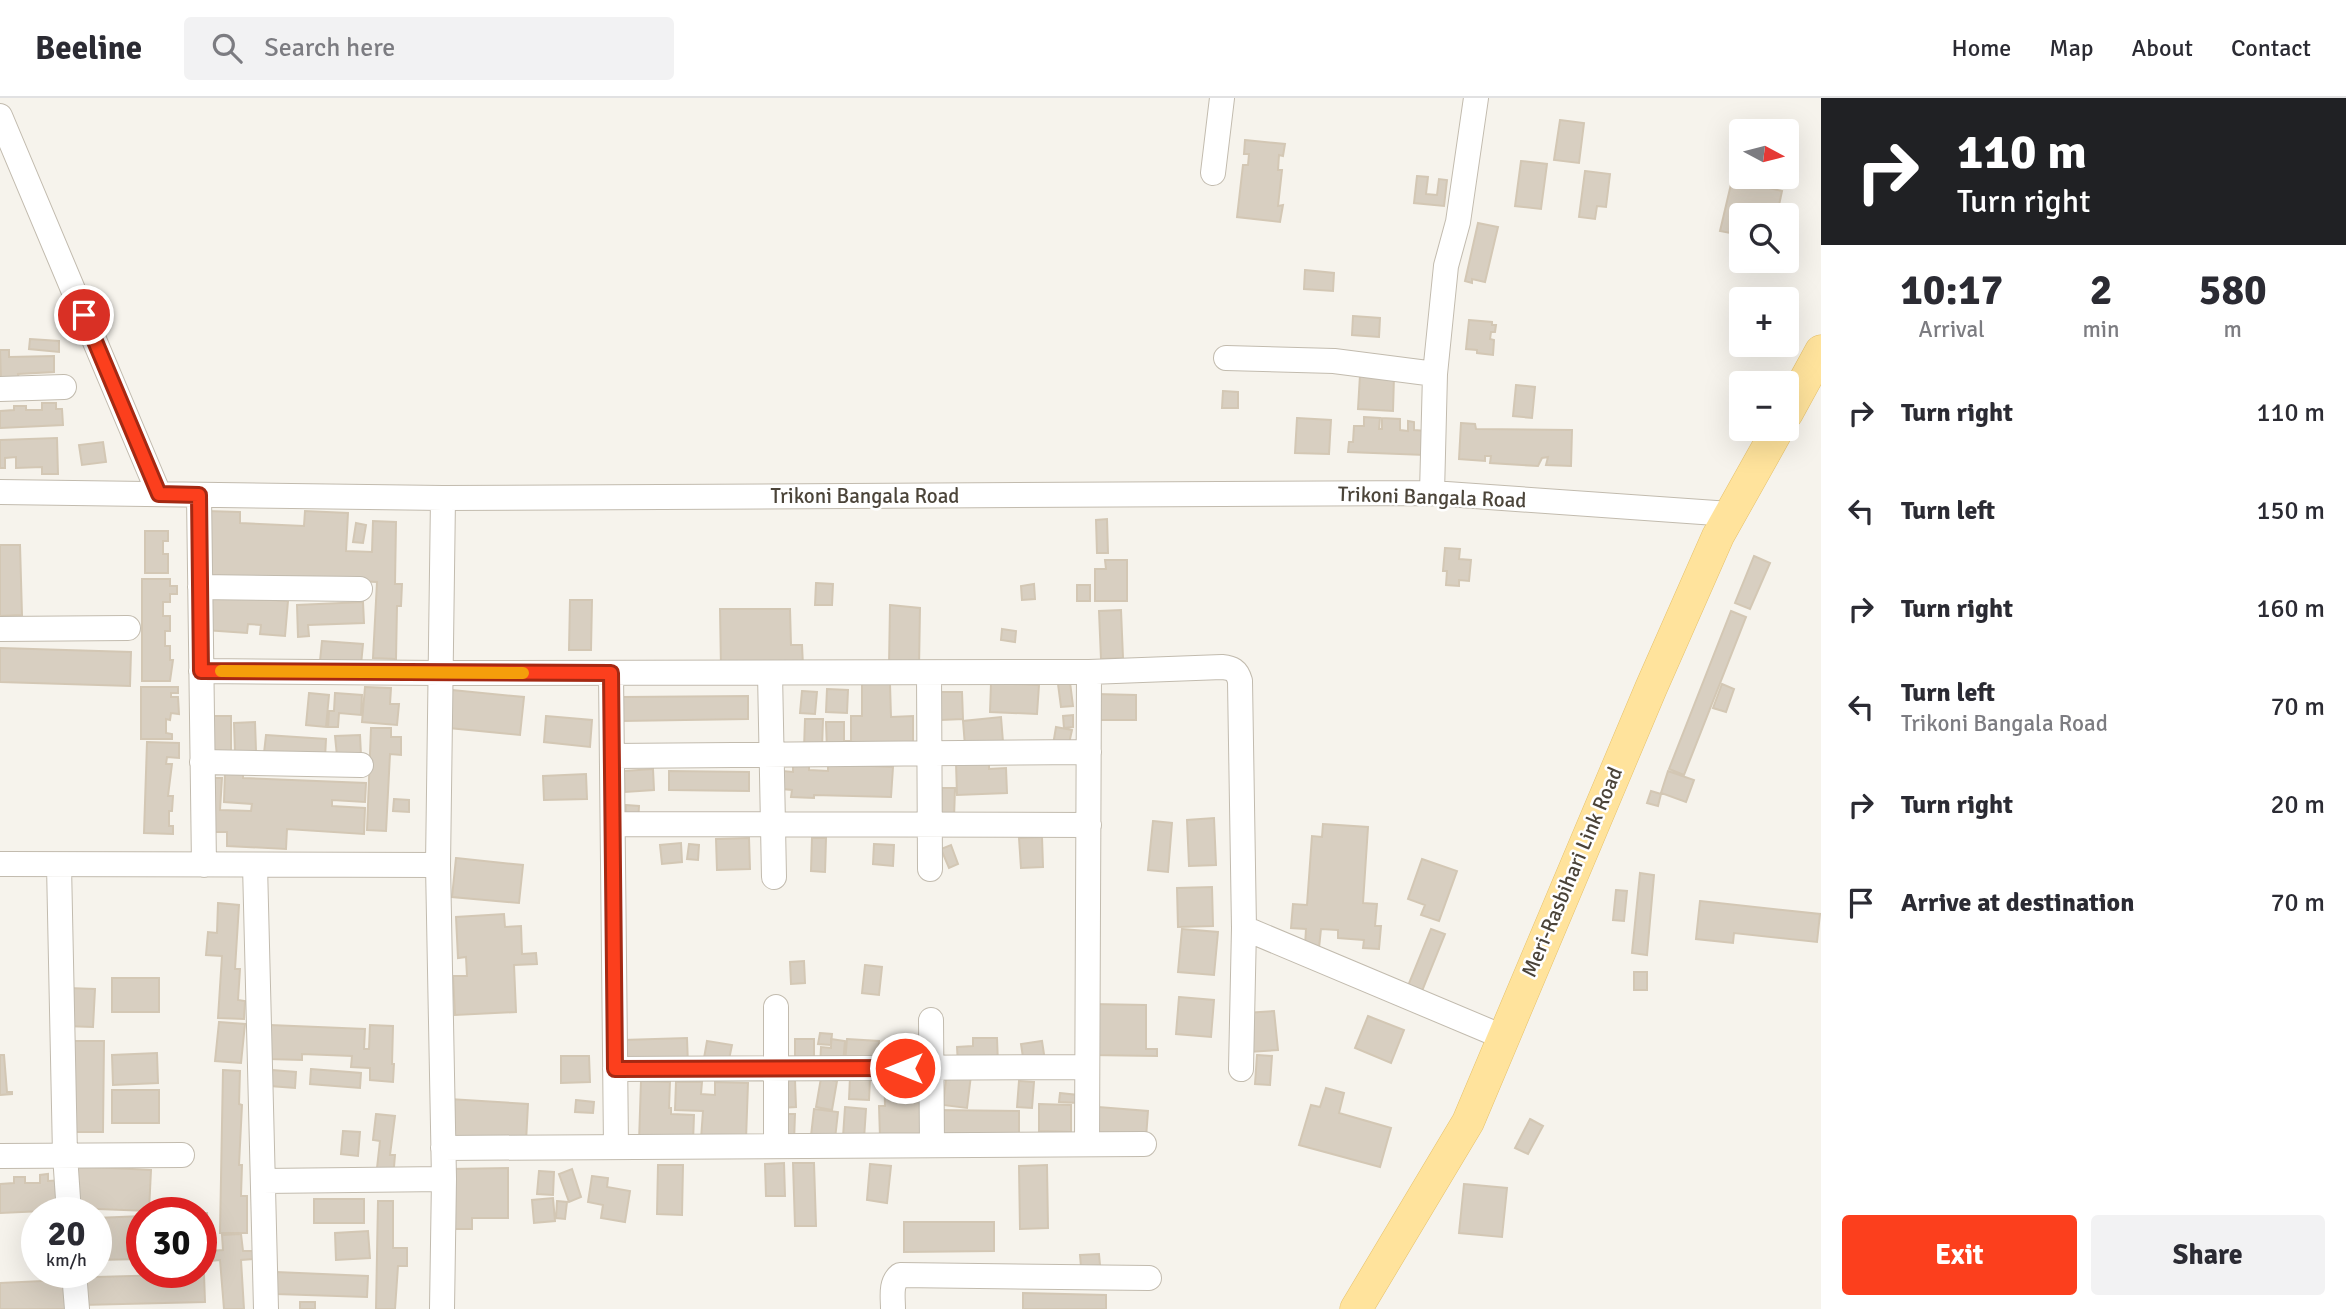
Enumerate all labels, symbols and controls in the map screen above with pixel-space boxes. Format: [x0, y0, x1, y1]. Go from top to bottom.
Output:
search box [184, 17, 674, 80]
text: Beeline [35, 28, 142, 69]
icon: search [208, 29, 246, 67]
text: Search here [264, 32, 395, 64]
text: Home [1951, 33, 2011, 63]
text: Map [2049, 33, 2094, 63]
text: About [2132, 33, 2193, 63]
text: Contact [2231, 33, 2311, 63]
north arrow [1729, 119, 1799, 189]
map controls [1729, 119, 1799, 441]
text: 110 m [1957, 122, 2087, 182]
icon: right [1842, 126, 1933, 217]
text: Turn right [1957, 182, 2090, 221]
button: search [1729, 203, 1799, 273]
text: 10:17 [1900, 265, 2003, 316]
text: 2 [2090, 265, 2112, 316]
text: 580 [2199, 265, 2267, 316]
pin [54, 285, 114, 345]
button: + [1729, 287, 1799, 357]
icon: arrive [65, 296, 103, 334]
text: Arrival [1919, 315, 1985, 344]
text: min [2082, 315, 2120, 344]
text: m [2224, 315, 2242, 344]
button: − [1729, 371, 1799, 441]
icon: right [1842, 394, 1880, 432]
text: Turn right [1901, 397, 2013, 429]
text: 110 m [2256, 397, 2325, 429]
street label: Trikoni Bangala Road [1337, 481, 1527, 513]
street label: Trikoni Bangala Road [771, 483, 959, 509]
icon: left [1842, 492, 1880, 530]
text: Turn left [1901, 495, 1995, 527]
text: 150 m [2256, 495, 2325, 527]
icon: right [1842, 590, 1880, 628]
text: Turn right [1901, 593, 2013, 625]
text: 160 m [2256, 593, 2325, 625]
text: Turn left [1901, 677, 1995, 709]
icon: left [1842, 688, 1880, 726]
text: 70 m [2270, 691, 2325, 723]
text: Trikoni Bangala Road [1901, 709, 2108, 738]
street label: Meri-Rasbihari Link Road [1516, 763, 1628, 981]
icon: right [1842, 786, 1880, 824]
text: Turn right [1901, 789, 2013, 821]
text: 20 m [2270, 789, 2325, 821]
icon: arrive [1842, 884, 1880, 922]
text: Arrive at destination [1901, 887, 2134, 919]
text: 70 m [2270, 887, 2325, 919]
position arrow [868, 1031, 942, 1105]
speed limit sign: 30 [126, 1197, 217, 1288]
text: 20 [48, 1212, 85, 1255]
button: Exit [1842, 1215, 2077, 1295]
button: Share [2091, 1215, 2325, 1295]
text: km/h [46, 1249, 87, 1271]

